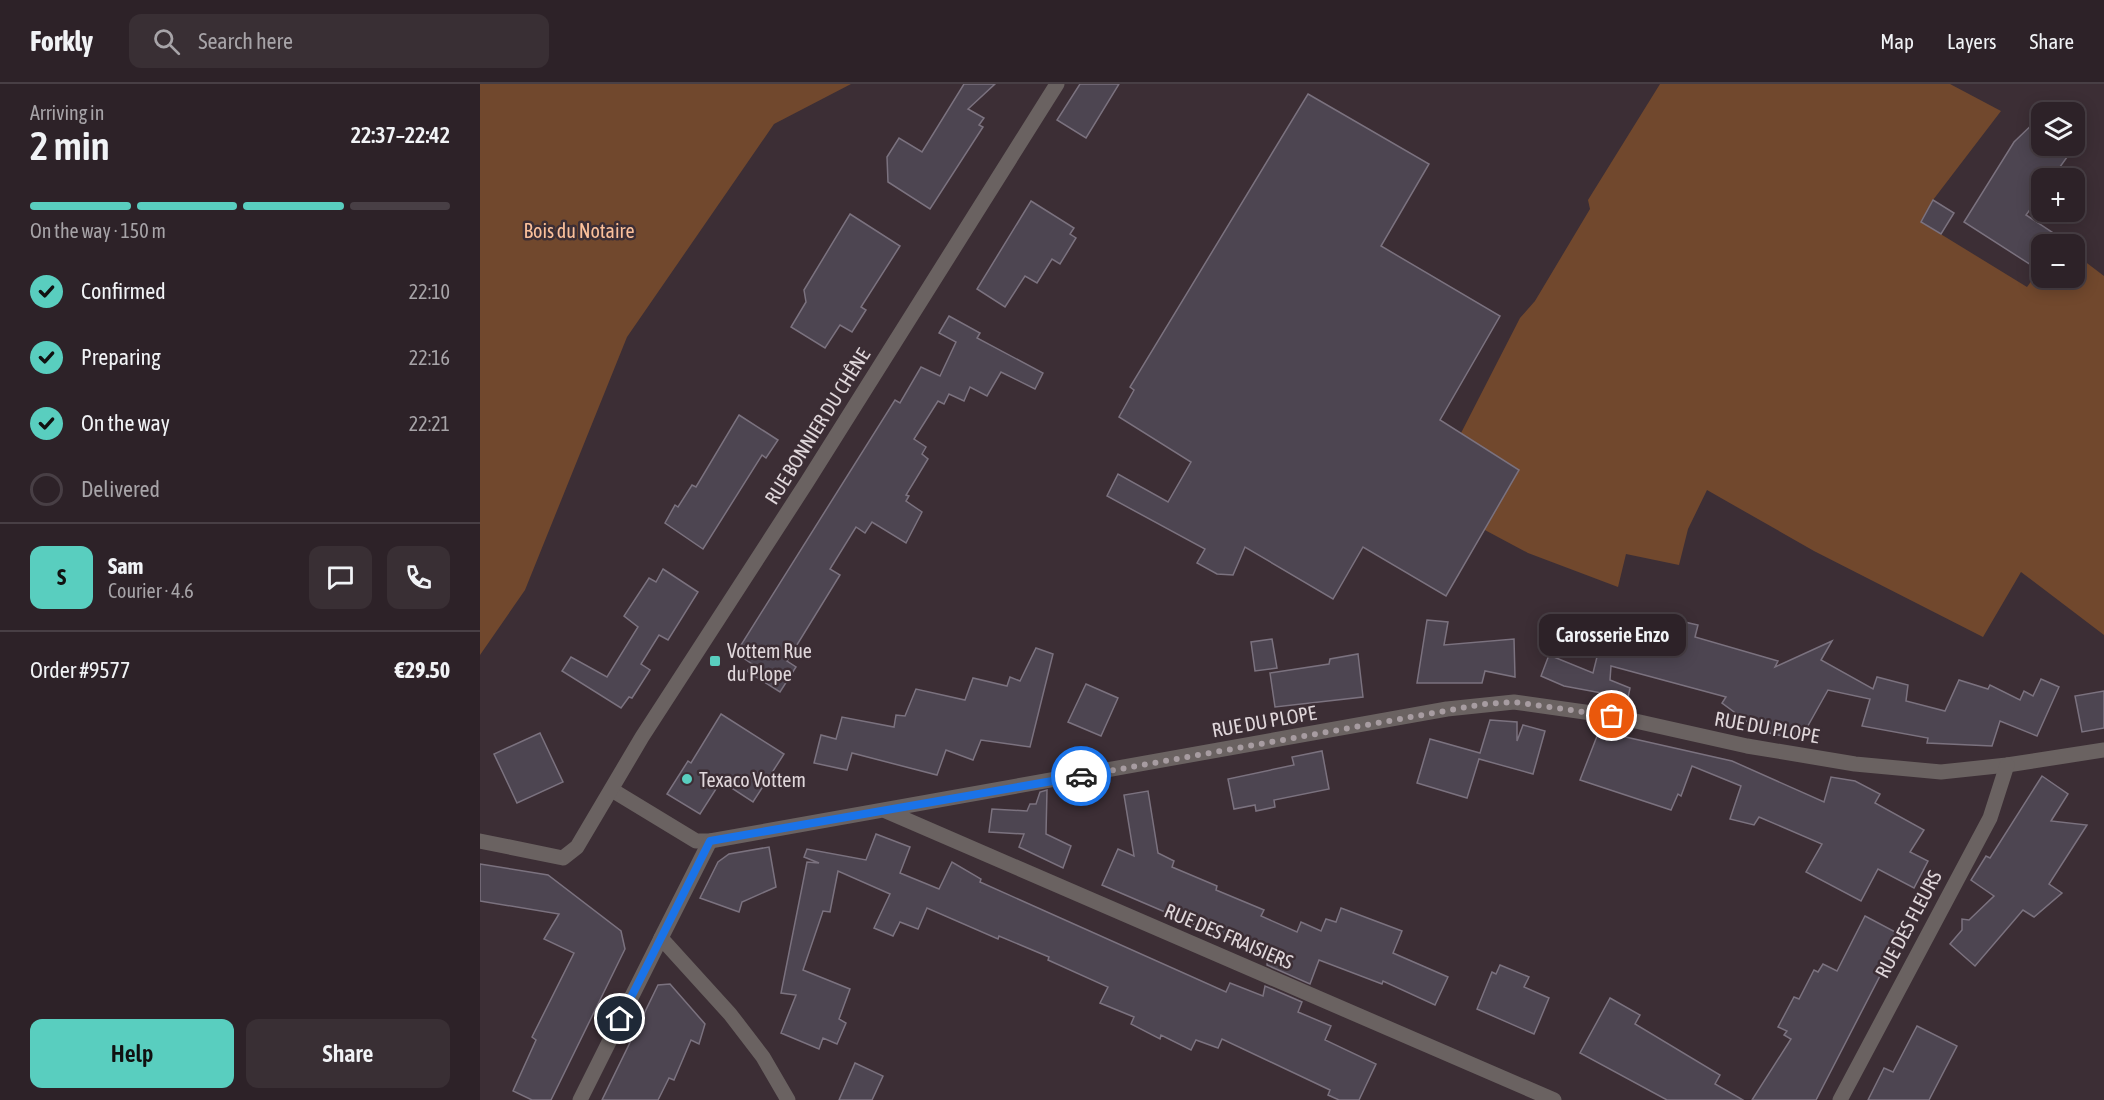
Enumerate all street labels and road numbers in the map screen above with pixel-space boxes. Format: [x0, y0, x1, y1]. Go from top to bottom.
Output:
street label: RUE BONNIER DU CHÊNE [760, 343, 875, 508]
street label: RUE DU PLOPE [1210, 700, 1319, 742]
street label: RUE DU PLOPE [1713, 706, 1822, 748]
street label: RUE DES FLEURS [1870, 866, 1946, 982]
street label: RUE DES FRAISIERS [1161, 899, 1297, 973]

